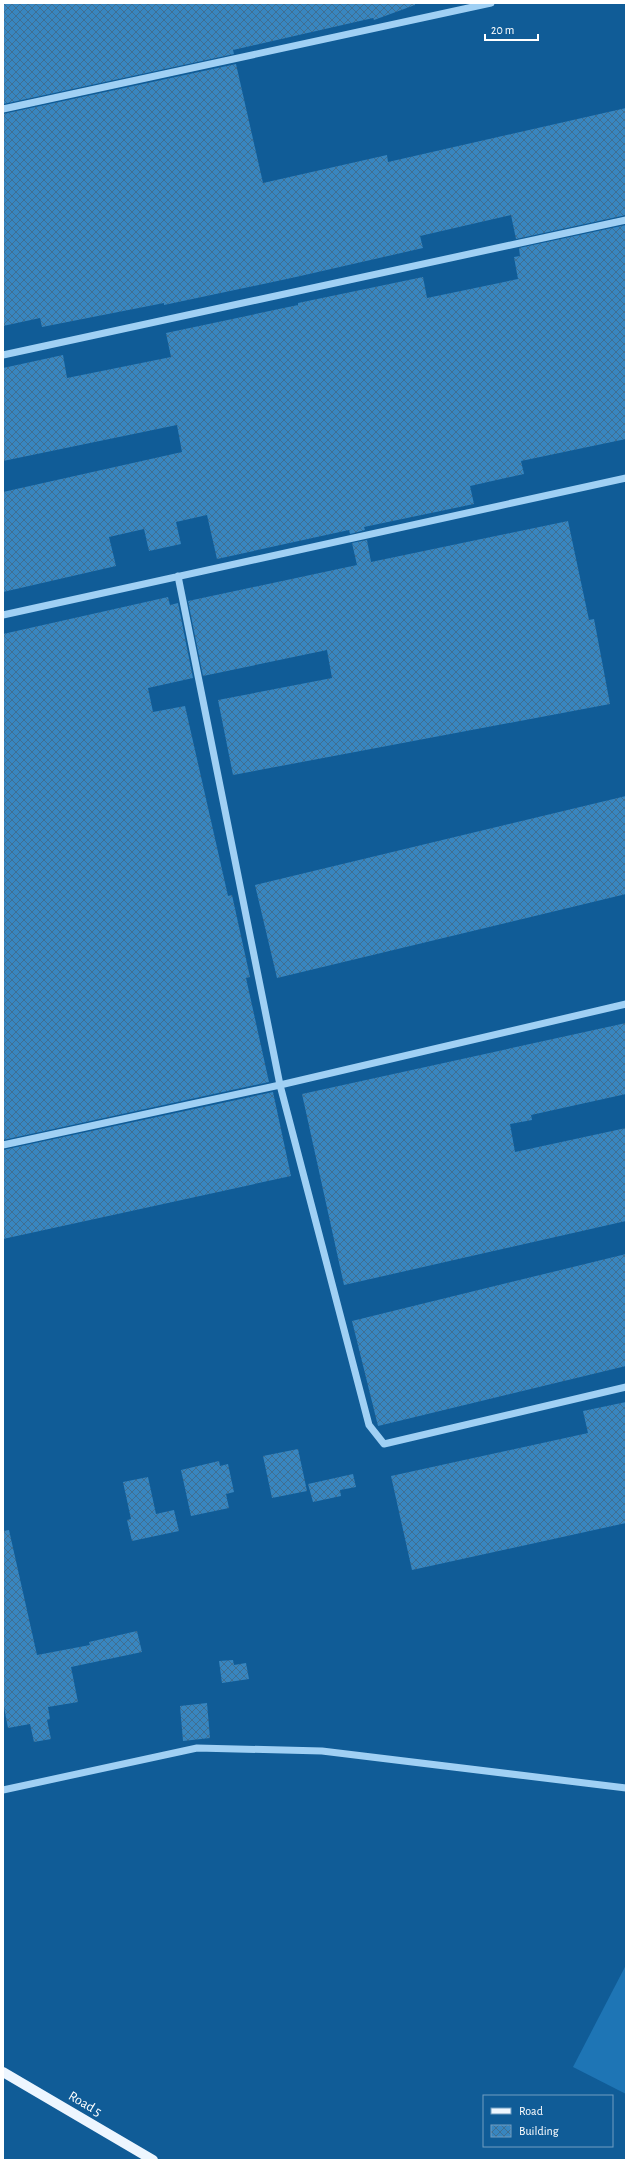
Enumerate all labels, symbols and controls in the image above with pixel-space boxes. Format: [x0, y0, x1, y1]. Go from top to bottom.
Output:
scale bar [485, 16, 538, 42]
text: 20 m [491, 24, 514, 36]
street label: Road 5 [66, 2089, 104, 2119]
legend [483, 2095, 613, 2147]
text: Road [519, 2105, 543, 2117]
text: Building [519, 2125, 559, 2137]

